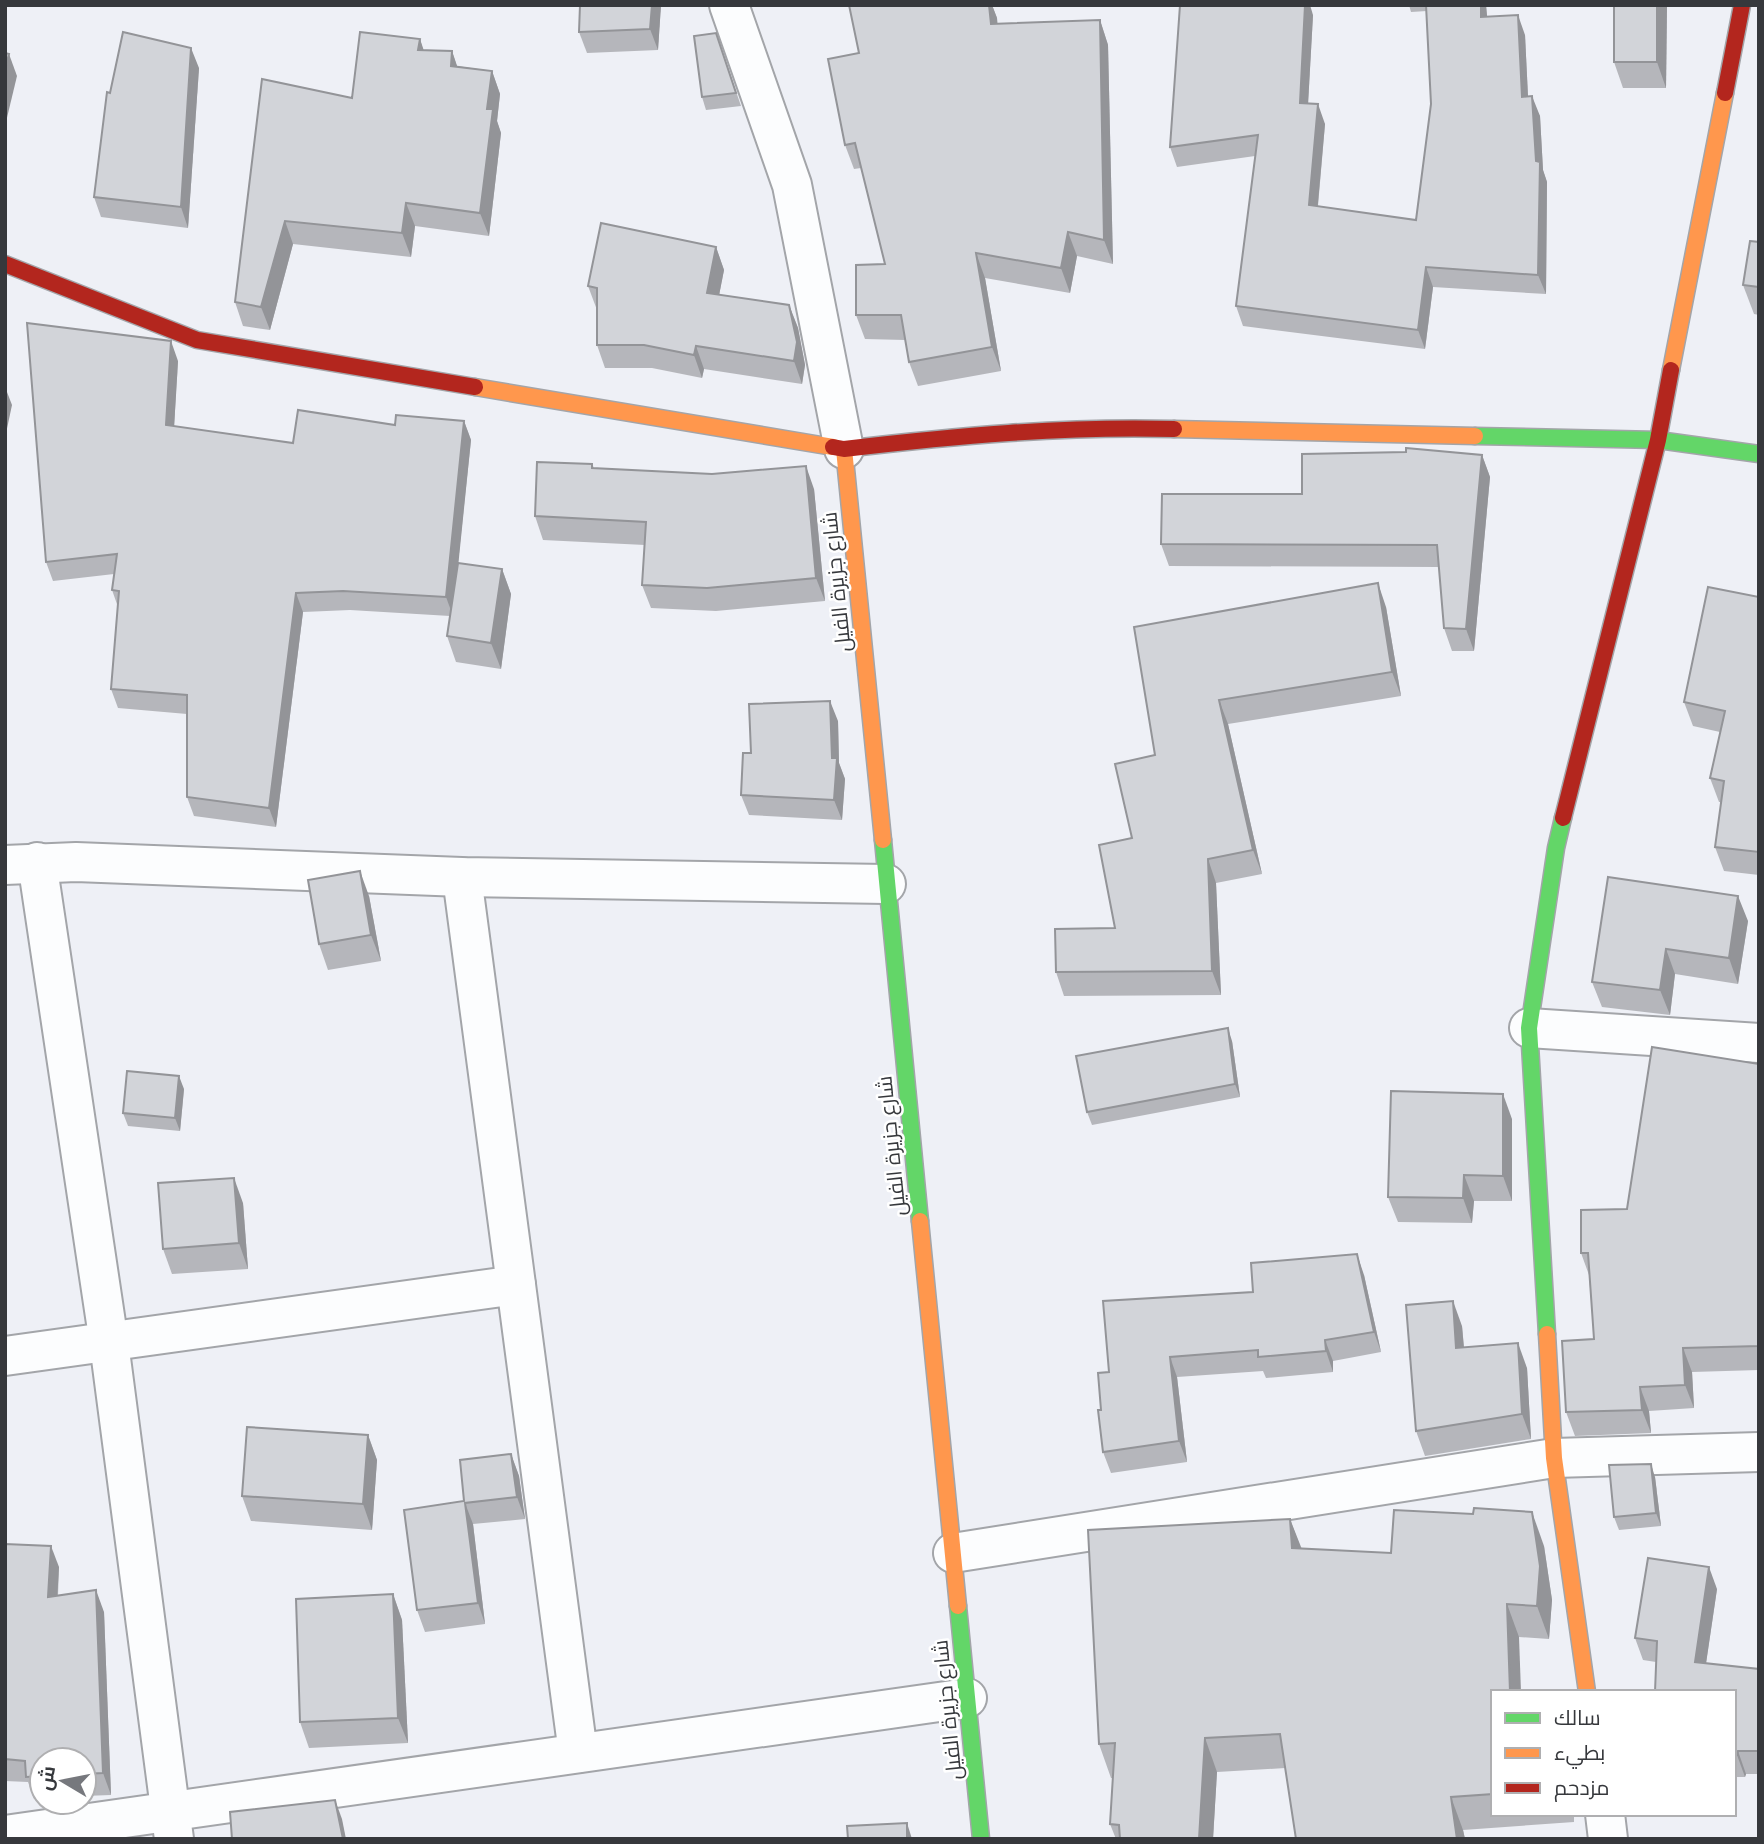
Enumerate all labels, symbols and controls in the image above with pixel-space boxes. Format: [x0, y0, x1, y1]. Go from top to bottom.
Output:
street label: شارع جزيرة الفيل [815, 510, 858, 654]
street label: شارع جزيرة الفيل [870, 1074, 913, 1218]
street label: شارع جزيرة الفيل [926, 1638, 969, 1782]
legend [1491, 1690, 1736, 1816]
text: سالك [1554, 1704, 1601, 1731]
text: بطيء [1554, 1739, 1605, 1769]
north arrow [28, 1746, 98, 1816]
text: ش [32, 1764, 61, 1792]
text: مزدحم [1554, 1774, 1609, 1802]

